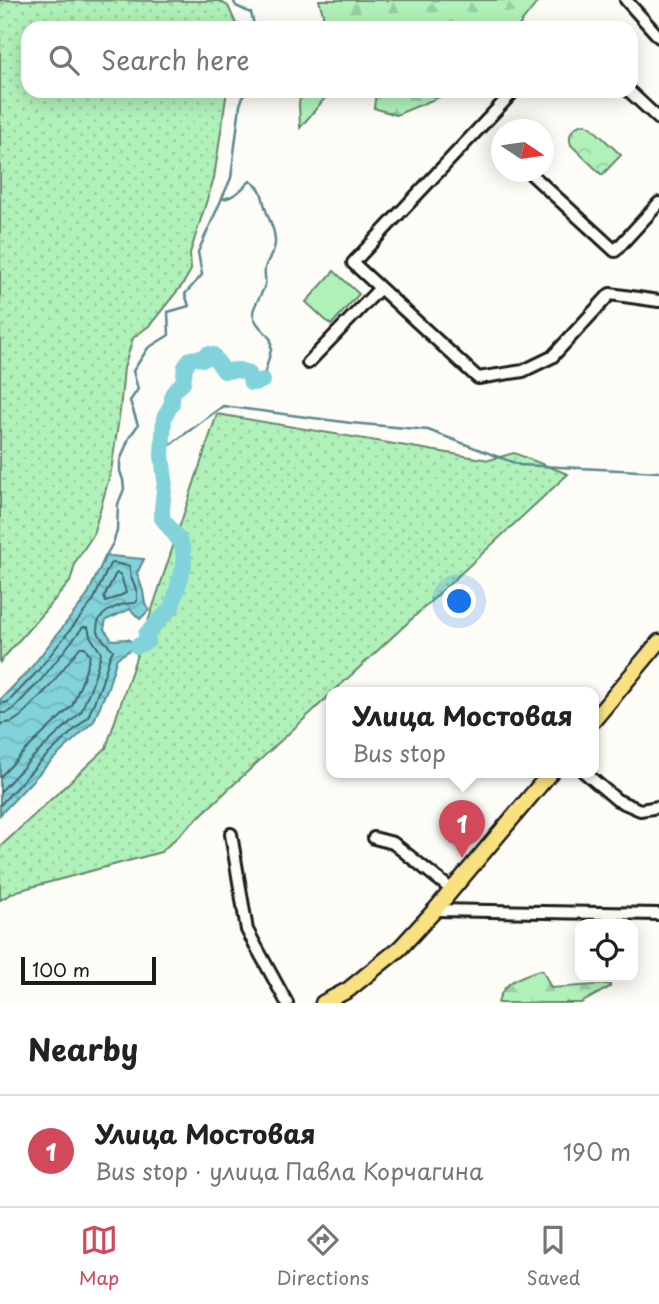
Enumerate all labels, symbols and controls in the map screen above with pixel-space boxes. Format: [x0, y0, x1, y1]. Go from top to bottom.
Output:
search box [21, 21, 638, 98]
text: Search here [101, 40, 250, 79]
icon: search [45, 41, 83, 79]
north arrow [491, 119, 554, 182]
your location [442, 584, 476, 618]
popup [326, 687, 599, 778]
text: Улица Мостовая [352, 696, 573, 735]
text: Bus stop [352, 735, 446, 770]
pin: 1 [439, 800, 485, 858]
map controls [575, 919, 638, 982]
button: locate [575, 919, 638, 982]
scale bar [21, 954, 156, 986]
text: 100 m [32, 955, 90, 983]
text: Nearby [28, 1026, 138, 1071]
text: Улица Мостовая [95, 1114, 315, 1153]
text: 1 [46, 1134, 57, 1169]
text: 190 m [563, 1134, 631, 1169]
text: Bus stop · улица Павла Корчагина [95, 1153, 484, 1188]
tab: Map [79, 1221, 119, 1291]
tab: Directions [277, 1221, 369, 1291]
tab: Saved [526, 1221, 580, 1291]

